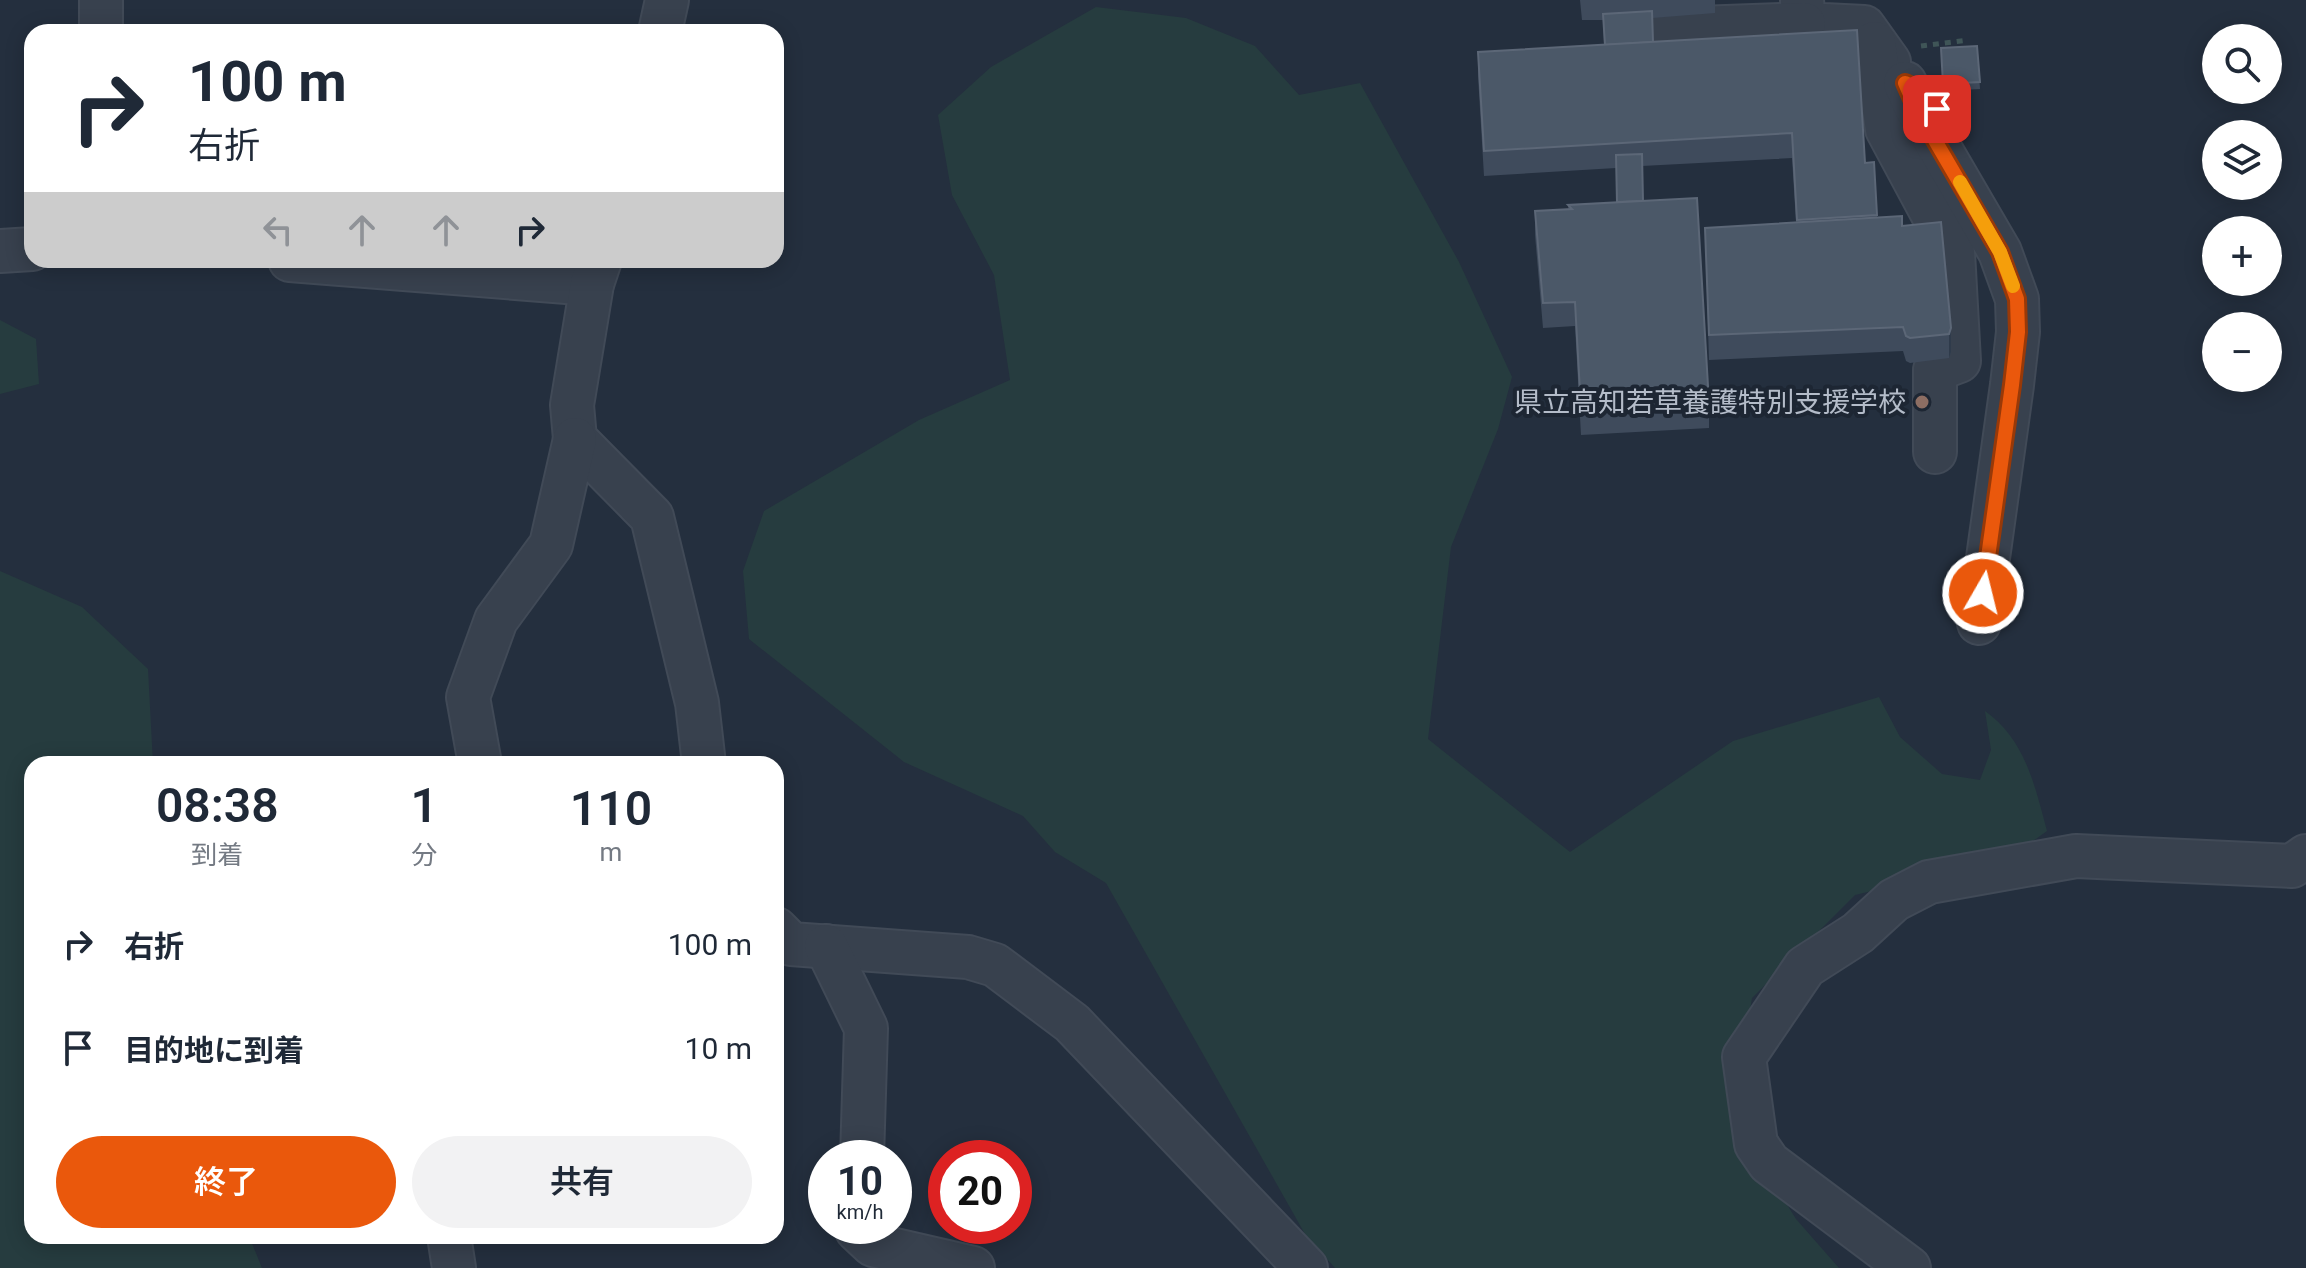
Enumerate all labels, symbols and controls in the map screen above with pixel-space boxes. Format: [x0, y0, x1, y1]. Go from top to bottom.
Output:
map controls [2202, 24, 2282, 392]
button: search [2202, 24, 2282, 104]
text: 100 m [188, 49, 347, 115]
icon: right [56, 56, 160, 160]
pin [1903, 75, 1971, 143]
icon: arrive [1915, 87, 1959, 131]
button: layers [2202, 120, 2282, 200]
text: 右折 [188, 125, 260, 167]
icon: left [256, 208, 300, 252]
icon: ahead [340, 208, 384, 252]
icon: ahead [424, 208, 468, 252]
icon: right [508, 208, 552, 252]
button: + [2202, 216, 2282, 296]
button: − [2202, 312, 2282, 392]
place label: 県立高知若草養護特別支援学校 [1514, 386, 1906, 419]
marker: 県立高知若草養護特別支援学校 [1913, 393, 1931, 411]
position arrow [1941, 551, 2025, 635]
text: 08:38 [156, 777, 279, 834]
text: 1 [411, 777, 438, 834]
text: 110 [570, 780, 652, 837]
text: m [600, 837, 622, 867]
text: 到着 [191, 840, 243, 870]
text: 分 [411, 840, 437, 870]
icon: right [56, 922, 100, 966]
text: 100 m [668, 927, 752, 962]
text: 右折 [124, 929, 184, 964]
icon: arrive [56, 1026, 100, 1070]
text: 10 m [685, 1031, 752, 1066]
text: 目的地に到着 [124, 1033, 304, 1068]
button: 終了 [56, 1136, 396, 1228]
button: 共有 [412, 1136, 752, 1228]
speed limit sign: 20 [928, 1140, 1032, 1244]
text: 10 [837, 1158, 883, 1205]
text: km/h [837, 1200, 883, 1224]

